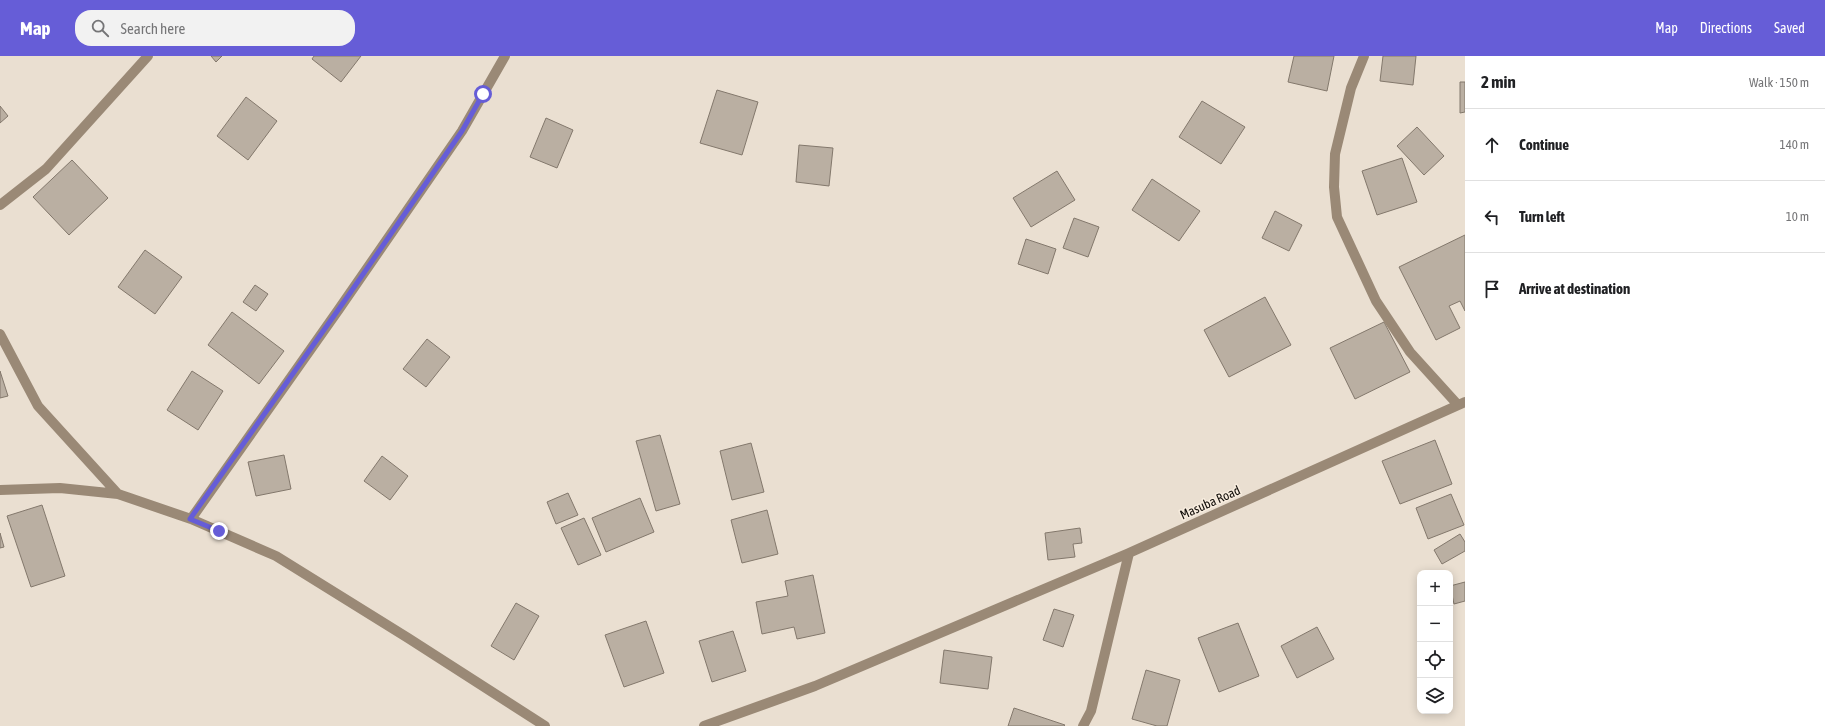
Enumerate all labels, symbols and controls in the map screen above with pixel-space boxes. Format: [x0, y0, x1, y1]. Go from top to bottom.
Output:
search box [75, 10, 355, 46]
text: Map [20, 17, 51, 39]
icon: search [89, 17, 111, 39]
text: Search here [121, 20, 185, 37]
text: Map [1655, 20, 1678, 36]
text: Directions [1700, 20, 1752, 36]
text: Saved [1774, 20, 1805, 36]
text: 2 min [1481, 72, 1516, 92]
text: Walk · 150 m [1749, 75, 1809, 90]
route start [474, 85, 492, 103]
icon: ahead [1481, 134, 1503, 156]
text: Continue [1519, 136, 1569, 153]
text: 140 m [1780, 137, 1809, 152]
icon: left [1481, 206, 1503, 228]
text: Turn left [1519, 208, 1565, 225]
text: 10 m [1786, 209, 1809, 224]
icon: arrive [1481, 278, 1503, 300]
text: Arrive at destination [1519, 280, 1630, 297]
street label: Masuba Road [1178, 483, 1243, 522]
route end [210, 522, 228, 540]
map controls [1417, 570, 1453, 714]
button: + [1417, 570, 1453, 606]
button: − [1417, 606, 1453, 642]
button: locate [1417, 642, 1453, 678]
button: layers [1417, 678, 1453, 714]

